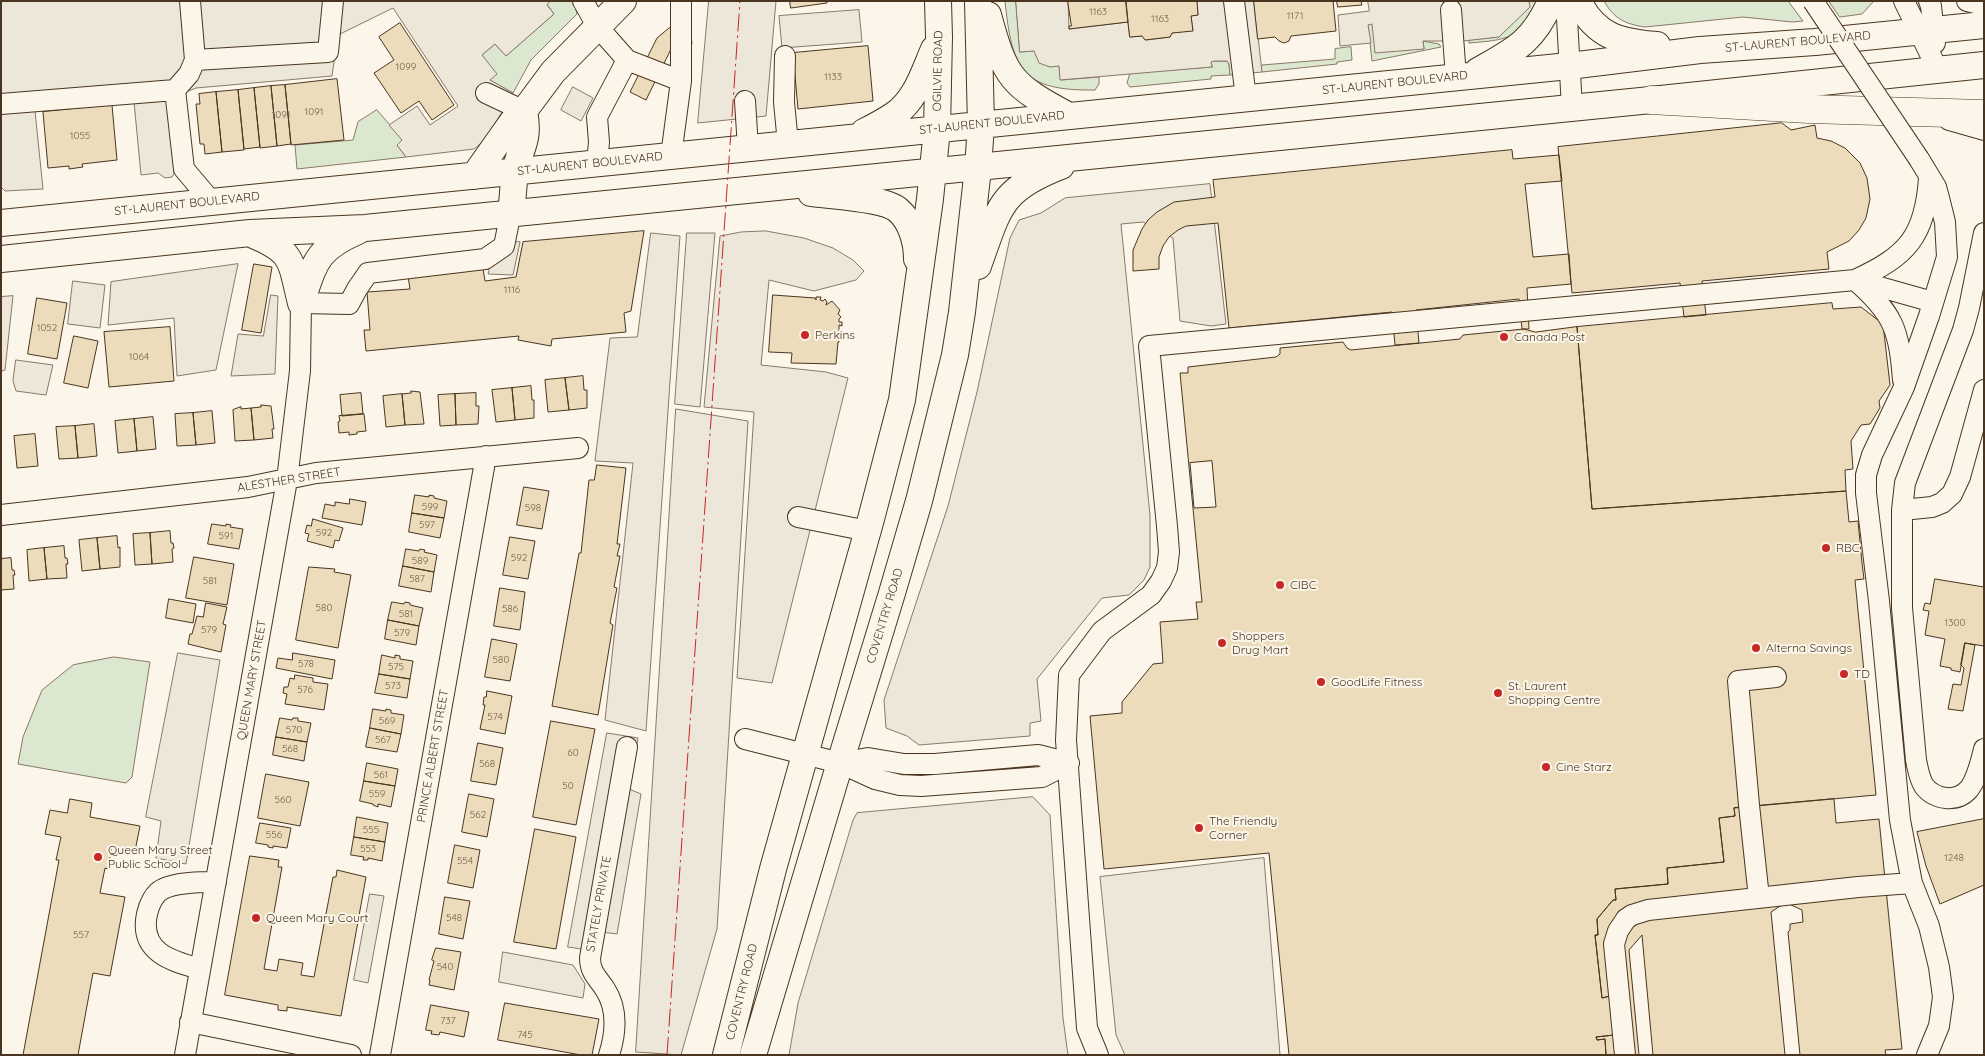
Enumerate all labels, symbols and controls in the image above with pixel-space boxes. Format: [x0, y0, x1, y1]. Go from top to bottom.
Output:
house number: 1163 [1089, 6, 1107, 18]
house number: 1171 [1287, 10, 1303, 22]
house number: 1163 [1151, 13, 1169, 25]
street label: ST-LAURENT BOULEVARD [1725, 28, 1871, 56]
street label: OGILVIE ROAD [930, 30, 946, 112]
house number: 1099 [396, 61, 416, 73]
street label: ST-LAURENT BOULEVARD [1322, 68, 1468, 98]
house number: 1133 [824, 71, 842, 83]
house number: 1091 [304, 106, 324, 118]
street label: ST-LAURENT BOULEVARD [919, 108, 1065, 138]
house number: 1091 [271, 109, 291, 121]
house number: 1055 [70, 130, 90, 142]
street label: ST-LAURENT BOULEVARD [517, 149, 663, 179]
street label: ST-LAURENT BOULEVARD [114, 189, 260, 219]
house number: 1116 [504, 284, 520, 296]
house number: 1052 [37, 322, 57, 334]
place label: Perkins [815, 328, 855, 342]
marker: Perkins [799, 329, 811, 341]
place label: Canada Post [1514, 330, 1585, 344]
marker: Canada Post [1498, 331, 1510, 343]
house number: 1064 [129, 351, 149, 363]
street label: ALESTHER STREET [236, 465, 342, 495]
house number: 599 [422, 501, 438, 513]
house number: 598 [525, 502, 541, 514]
house number: 597 [419, 519, 435, 531]
house number: 592 [316, 527, 332, 539]
house number: 591 [219, 530, 233, 542]
place label: RBC [1836, 541, 1860, 555]
marker: RBC [1820, 542, 1832, 554]
house number: 592 [511, 552, 527, 564]
house number: 589 [412, 555, 428, 567]
street label: COVENTRY ROAD [864, 567, 906, 665]
house number: 587 [409, 573, 425, 585]
house number: 581 [203, 575, 217, 587]
place label: CIBC [1290, 578, 1316, 592]
marker: CIBC [1274, 579, 1286, 591]
house number: 580 [316, 602, 332, 614]
house number: 586 [502, 603, 518, 615]
house number: 581 [399, 608, 413, 620]
house number: 1300 [1945, 617, 1965, 629]
street label: QUEEN MARY STREET [234, 619, 270, 741]
house number: 579 [201, 624, 217, 636]
house number: 579 [394, 627, 410, 639]
place label: Shoppers Drug Mart [1232, 629, 1289, 657]
marker: Shoppers Drug Mart [1216, 637, 1228, 649]
place label: Alterna Savings [1766, 641, 1852, 655]
marker: Alterna Savings [1750, 642, 1762, 654]
house number: 580 [493, 654, 509, 666]
house number: 578 [298, 658, 314, 670]
house number: 575 [388, 661, 404, 673]
place label: TD [1854, 667, 1870, 681]
marker: TD [1838, 668, 1850, 680]
place label: GoodLife Fitness [1331, 675, 1422, 689]
marker: GoodLife Fitness [1315, 676, 1327, 688]
place label: St. Laurent Shopping Centre [1508, 679, 1600, 707]
house number: 573 [385, 680, 401, 692]
house number: 576 [297, 684, 313, 696]
marker: St. Laurent Shopping Centre [1492, 687, 1504, 699]
street label: PRINCE ALBERT STREET [414, 688, 452, 824]
house number: 574 [487, 711, 503, 723]
house number: 569 [379, 715, 395, 727]
house number: 570 [286, 724, 302, 736]
house number: 567 [375, 734, 391, 746]
house number: 568 [282, 743, 298, 755]
house number: 60 [567, 747, 579, 759]
house number: 568 [479, 758, 495, 770]
place label: Cine Starz [1556, 760, 1612, 774]
marker: Cine Starz [1540, 761, 1552, 773]
house number: 561 [374, 769, 388, 781]
house number: 50 [562, 780, 574, 792]
house number: 559 [369, 788, 385, 800]
house number: 560 [275, 794, 291, 806]
house number: 562 [470, 809, 486, 821]
place label: The Friendly Corner [1209, 814, 1277, 842]
marker: The Friendly Corner [1193, 822, 1205, 834]
house number: 555 [363, 824, 379, 836]
house number: 556 [266, 829, 282, 841]
place label: Queen Mary Street Public School [108, 843, 213, 871]
house number: 553 [360, 843, 376, 855]
marker: Queen Mary Street Public School [92, 851, 104, 863]
house number: 1248 [1944, 852, 1964, 864]
house number: 554 [457, 855, 473, 867]
street label: STATELY PRIVATE [583, 855, 615, 953]
place label: Queen Mary Court [266, 911, 368, 925]
marker: Queen Mary Court [250, 912, 262, 924]
house number: 548 [446, 912, 462, 924]
house number: 557 [73, 929, 89, 941]
street label: COVENTRY ROAD [723, 942, 761, 1042]
house number: 540 [437, 961, 453, 973]
house number: 737 [440, 1015, 456, 1027]
house number: 745 [517, 1029, 533, 1041]

